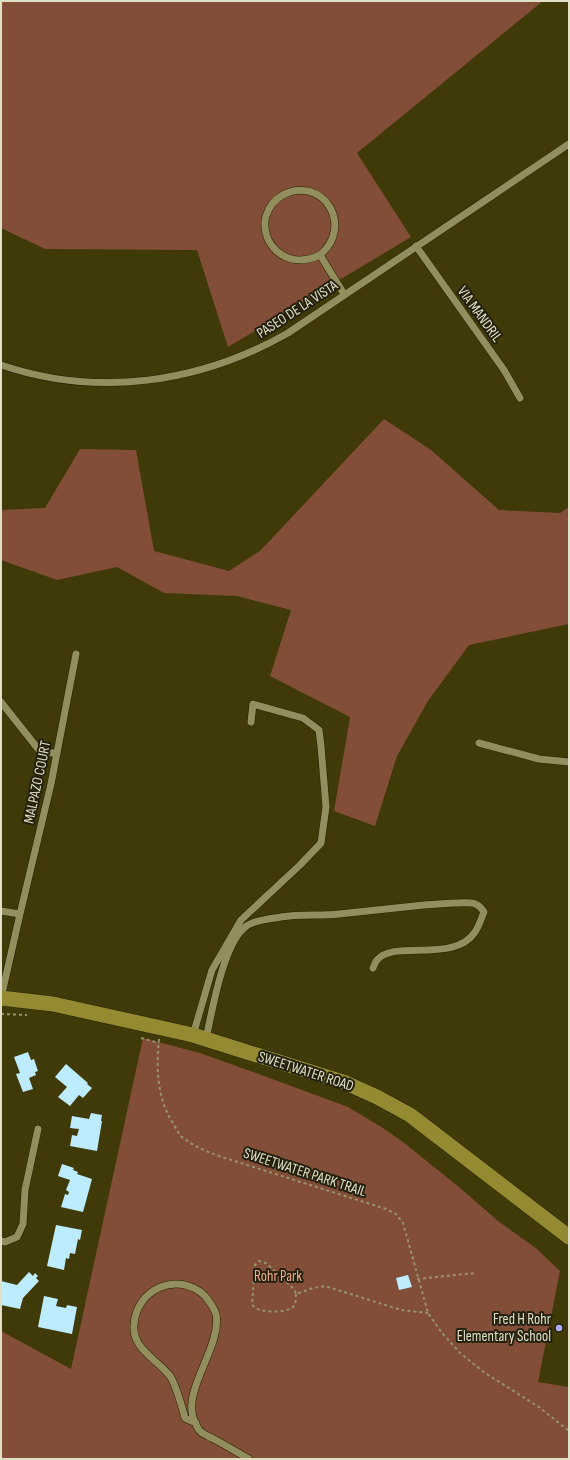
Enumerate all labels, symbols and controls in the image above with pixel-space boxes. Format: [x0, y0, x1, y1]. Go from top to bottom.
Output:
street label: PASEO DE LA VISTA [253, 276, 342, 343]
street label: VIA MANDRIL [453, 283, 506, 346]
street label: MALPAZO COURT [19, 739, 56, 825]
street label: SWEETWATER ROAD [256, 1047, 356, 1096]
street label: SWEETWATER PARK TRAIL [241, 1144, 369, 1201]
park label: Rohr Park [254, 1267, 302, 1286]
place label: Fred H Rohr Elementary School [457, 1310, 552, 1346]
marker: Fred H Rohr Elementary School [554, 1323, 564, 1333]

